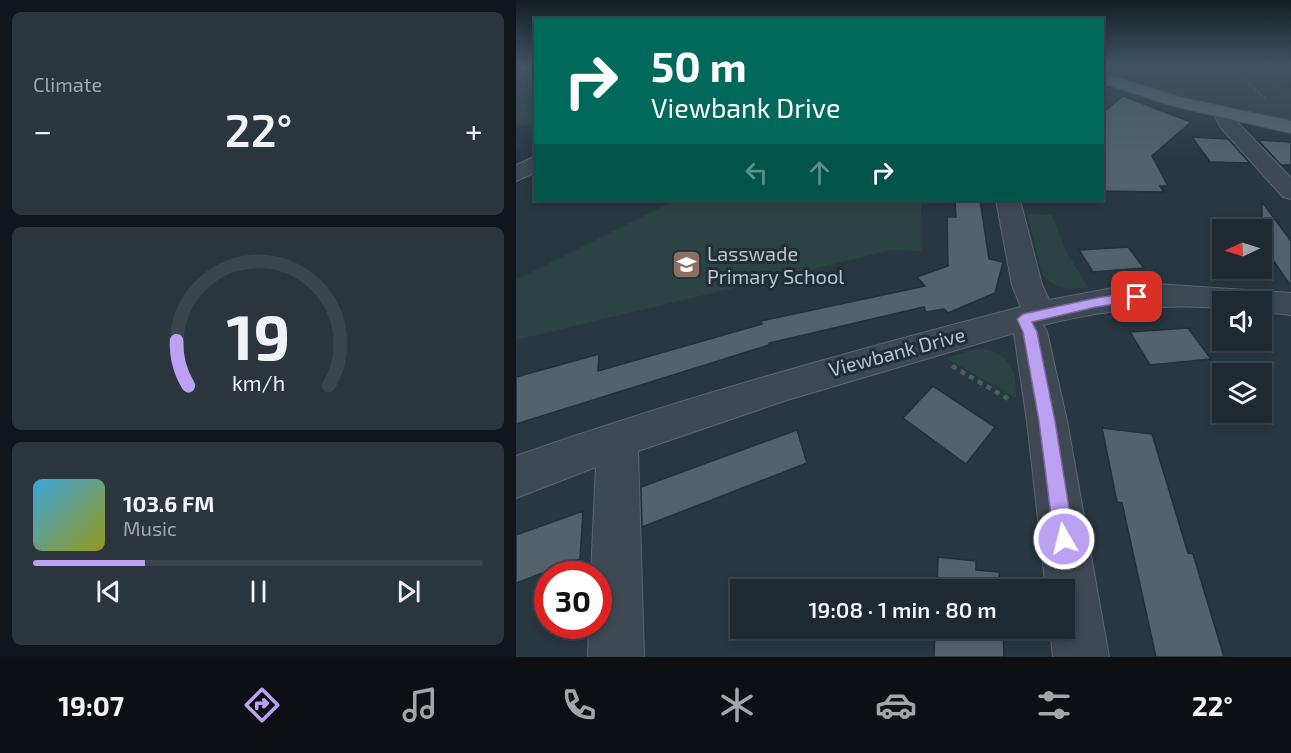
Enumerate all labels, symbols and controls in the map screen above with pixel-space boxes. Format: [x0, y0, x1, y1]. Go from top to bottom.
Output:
text: 50 m [651, 40, 747, 90]
icon: right [552, 42, 630, 120]
text: Climate [33, 72, 102, 96]
text: Viewbank Drive [651, 91, 840, 123]
text: 22° [225, 102, 292, 156]
text: − [33, 110, 52, 150]
text: + [465, 110, 483, 150]
icon: left [740, 156, 773, 189]
icon: ahead [803, 156, 836, 189]
icon: right [866, 156, 899, 189]
north arrow [1212, 219, 1272, 279]
map controls [1212, 219, 1272, 423]
place label: Lasswade Primary School [707, 241, 844, 288]
school or university icon: Lasswade Primary School [670, 249, 702, 281]
pin [1111, 271, 1162, 322]
icon: arrive [1120, 280, 1153, 313]
button: sound [1212, 291, 1272, 351]
text: 19 [226, 298, 290, 373]
street label: Viewbank Drive [826, 321, 968, 381]
button: layers [1212, 363, 1272, 423]
text: km/h [231, 370, 285, 395]
text: 103.6 FM [123, 490, 214, 516]
position arrow [1032, 507, 1096, 571]
text: Music [123, 516, 177, 540]
speed limit sign: 30 [534, 561, 612, 639]
icon: previous [92, 575, 125, 608]
icon: pause [242, 575, 275, 608]
icon: next [392, 575, 425, 608]
text: 19:08 · 1 min · 80 m [808, 596, 997, 622]
icon: directions [241, 684, 283, 726]
icon: music [399, 684, 441, 726]
icon: phone [558, 684, 600, 726]
icon: climate [716, 684, 758, 726]
icon: car [875, 684, 917, 726]
icon: filters [1033, 684, 1075, 726]
text: 19:07 [58, 689, 124, 721]
text: 22° [1192, 689, 1233, 721]

